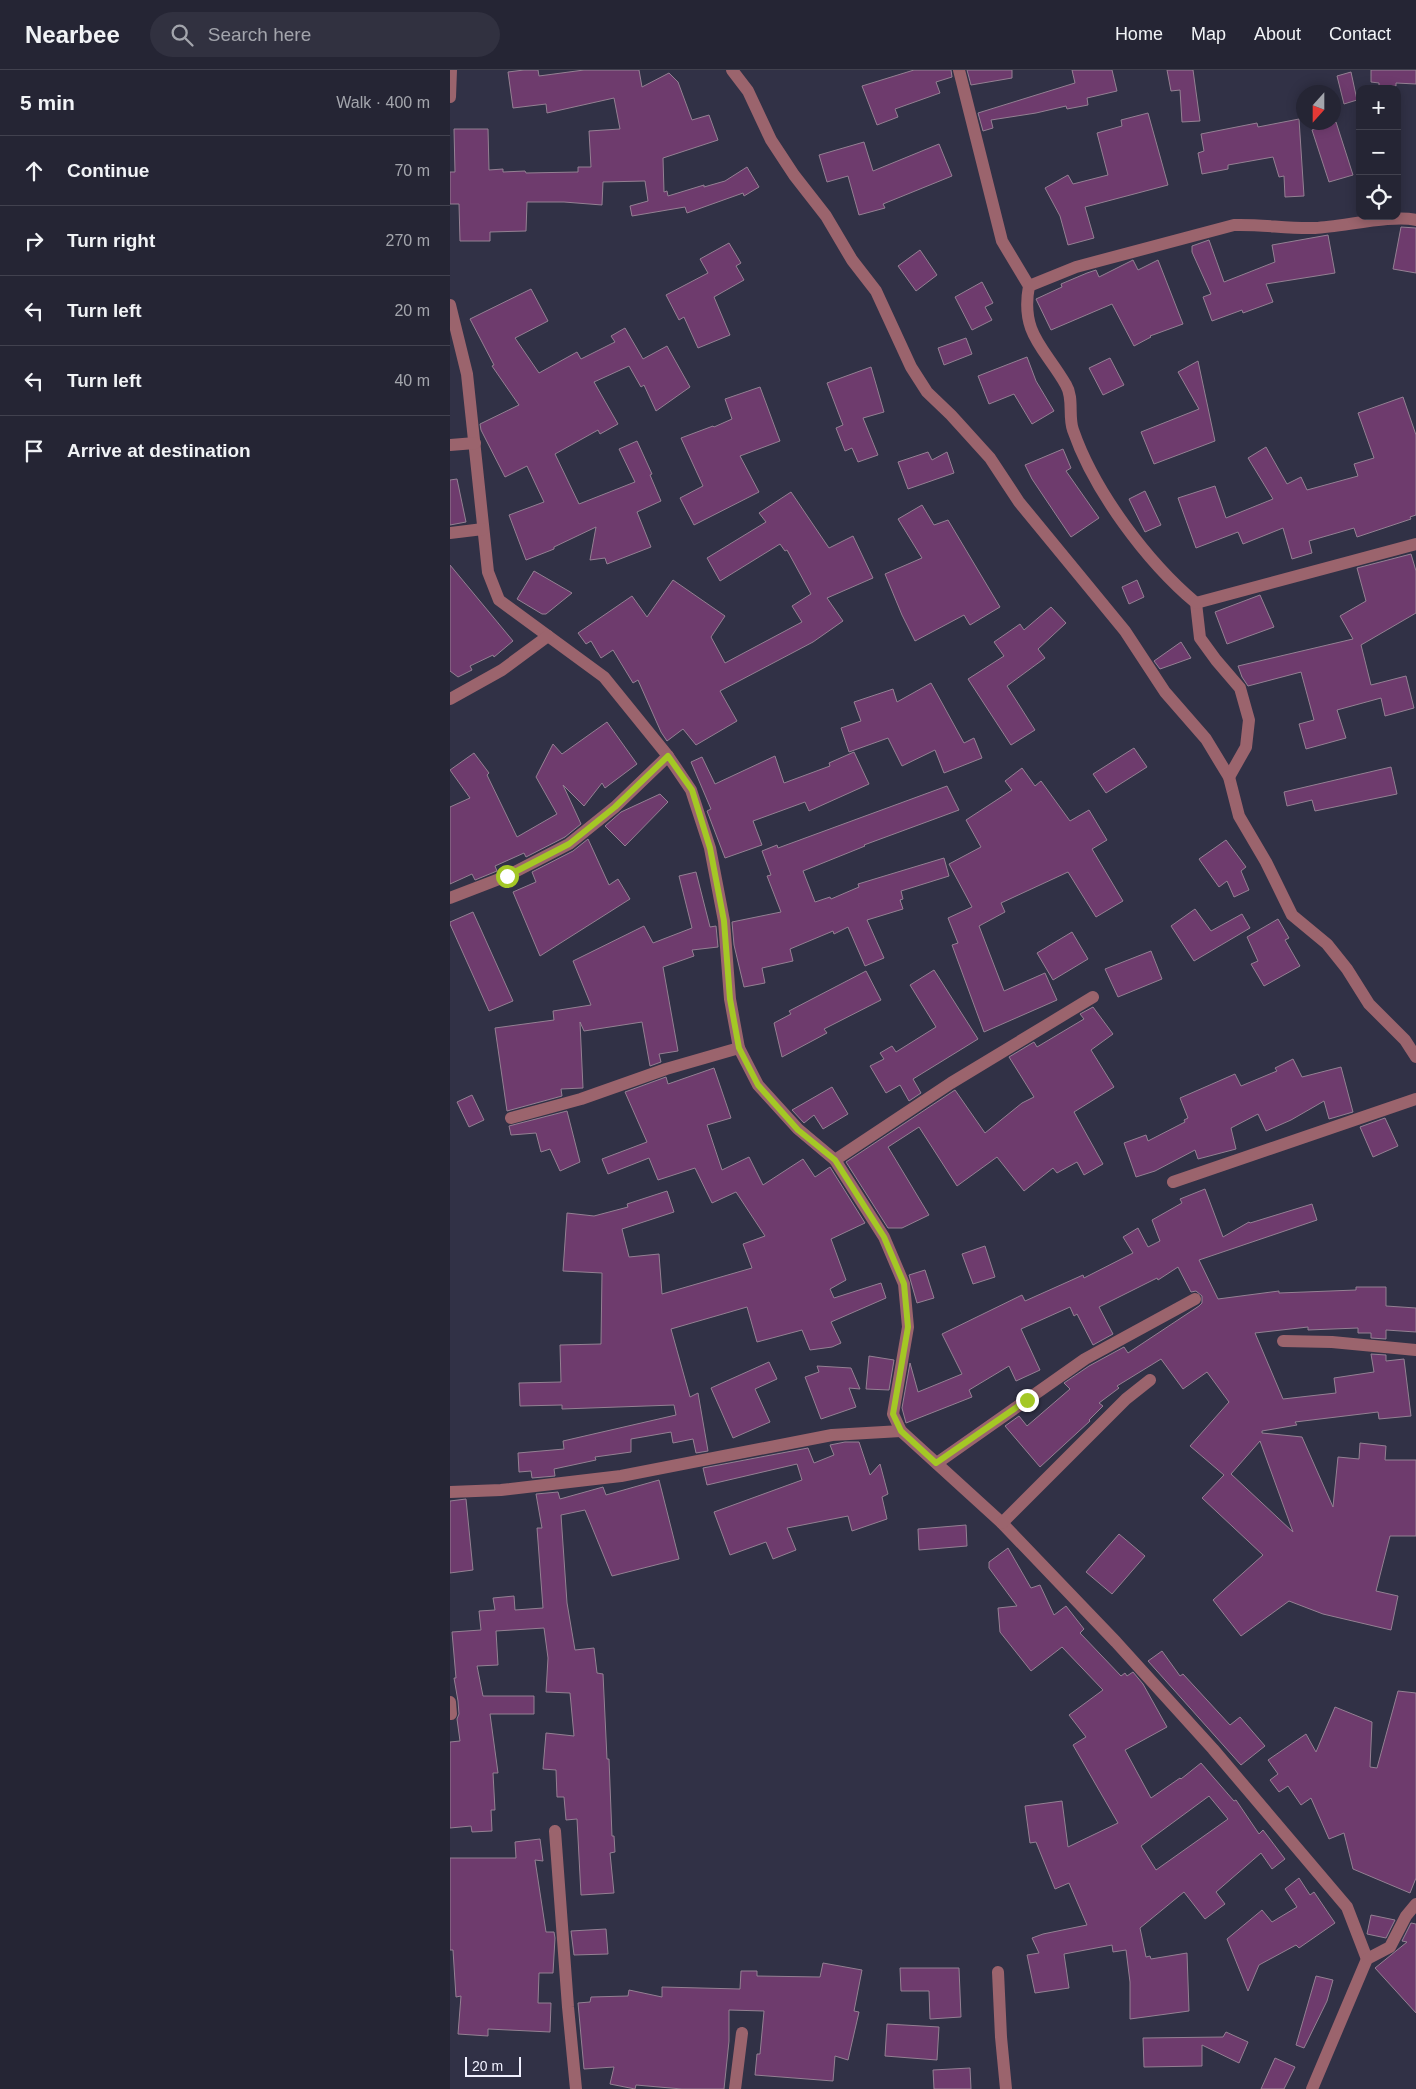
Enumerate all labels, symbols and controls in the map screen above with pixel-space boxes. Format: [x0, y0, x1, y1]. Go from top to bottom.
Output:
search box [150, 12, 500, 57]
text: Nearbee [25, 21, 120, 48]
icon: search [168, 21, 196, 49]
text: Search here [208, 24, 311, 45]
text: Home [1115, 24, 1163, 44]
text: Map [1191, 24, 1226, 44]
text: About [1254, 24, 1301, 44]
text: Contact [1329, 24, 1391, 44]
north arrow [1296, 85, 1341, 130]
map controls [1356, 85, 1401, 220]
button: + [1356, 85, 1401, 130]
text: 5 min [20, 91, 75, 114]
text: Walk · 400 m [336, 94, 430, 111]
button: − [1356, 130, 1401, 175]
icon: ahead [20, 157, 48, 185]
text: Continue [67, 160, 149, 181]
text: 70 m [394, 162, 430, 179]
button: locate [1356, 175, 1401, 220]
icon: right [20, 227, 48, 255]
text: Turn right [67, 230, 155, 251]
text: 270 m [386, 232, 430, 249]
icon: left [20, 297, 48, 325]
text: Turn left [67, 300, 142, 321]
text: 20 m [394, 302, 430, 319]
icon: left [20, 367, 48, 395]
text: Turn left [67, 370, 142, 391]
text: 40 m [394, 372, 430, 389]
icon: arrive [20, 437, 48, 465]
text: Arrive at destination [67, 440, 251, 461]
route start [496, 865, 519, 888]
route end [1016, 1389, 1039, 1412]
scale bar [465, 2054, 521, 2077]
text: 20 m [472, 2058, 503, 2074]

